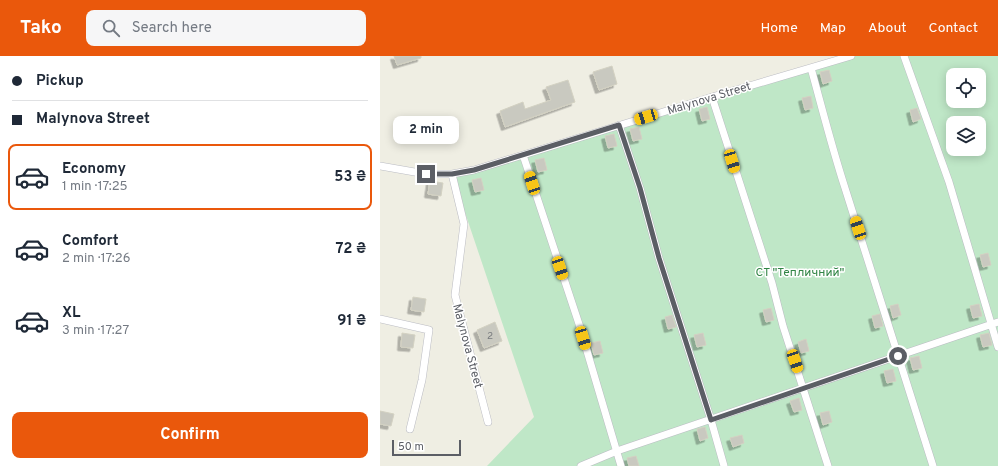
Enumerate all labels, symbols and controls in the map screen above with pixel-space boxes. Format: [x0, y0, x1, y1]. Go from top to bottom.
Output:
search box [86, 10, 366, 46]
text: Tako [20, 16, 62, 40]
icon: search [100, 17, 122, 39]
text: Search here [132, 19, 212, 38]
text: Home [761, 20, 798, 37]
text: Map [820, 20, 846, 37]
text: About [868, 20, 907, 37]
text: Contact [929, 20, 978, 37]
map controls [946, 68, 986, 156]
button: locate [946, 68, 986, 108]
text: Pickup [36, 72, 84, 91]
street label: Malynova Street [665, 79, 753, 119]
car [633, 108, 659, 126]
text: Malynova Street [36, 110, 150, 129]
callout: 2 min [393, 116, 459, 144]
button: layers [946, 116, 986, 156]
text: 2 min [409, 122, 443, 138]
car [723, 148, 741, 174]
icon: car [14, 159, 50, 195]
text: Economy [62, 160, 126, 179]
route end [417, 165, 435, 183]
text: 53 ₴ [334, 168, 366, 187]
car [523, 170, 541, 196]
text: 1 min · 17:25 [62, 179, 128, 195]
car [849, 215, 867, 241]
icon: car [14, 231, 50, 267]
text: Comfort [62, 232, 119, 251]
text: 72 ₴ [335, 240, 366, 259]
text: 2 min · 17:26 [62, 251, 130, 267]
car [550, 255, 570, 281]
park label: СТ "Тепличний" [756, 265, 845, 281]
street label: Malynova Street [448, 302, 486, 390]
icon: car [14, 303, 50, 339]
text: XL [62, 304, 80, 323]
text: 91 ₴ [337, 312, 366, 331]
text: 3 min · 17:27 [62, 323, 129, 339]
car [574, 325, 592, 351]
house number: 2 [487, 330, 493, 343]
route start [889, 347, 907, 365]
car [785, 348, 805, 374]
button: Confirm [12, 412, 368, 458]
scale bar [392, 438, 461, 457]
text: 50 m [398, 440, 424, 454]

